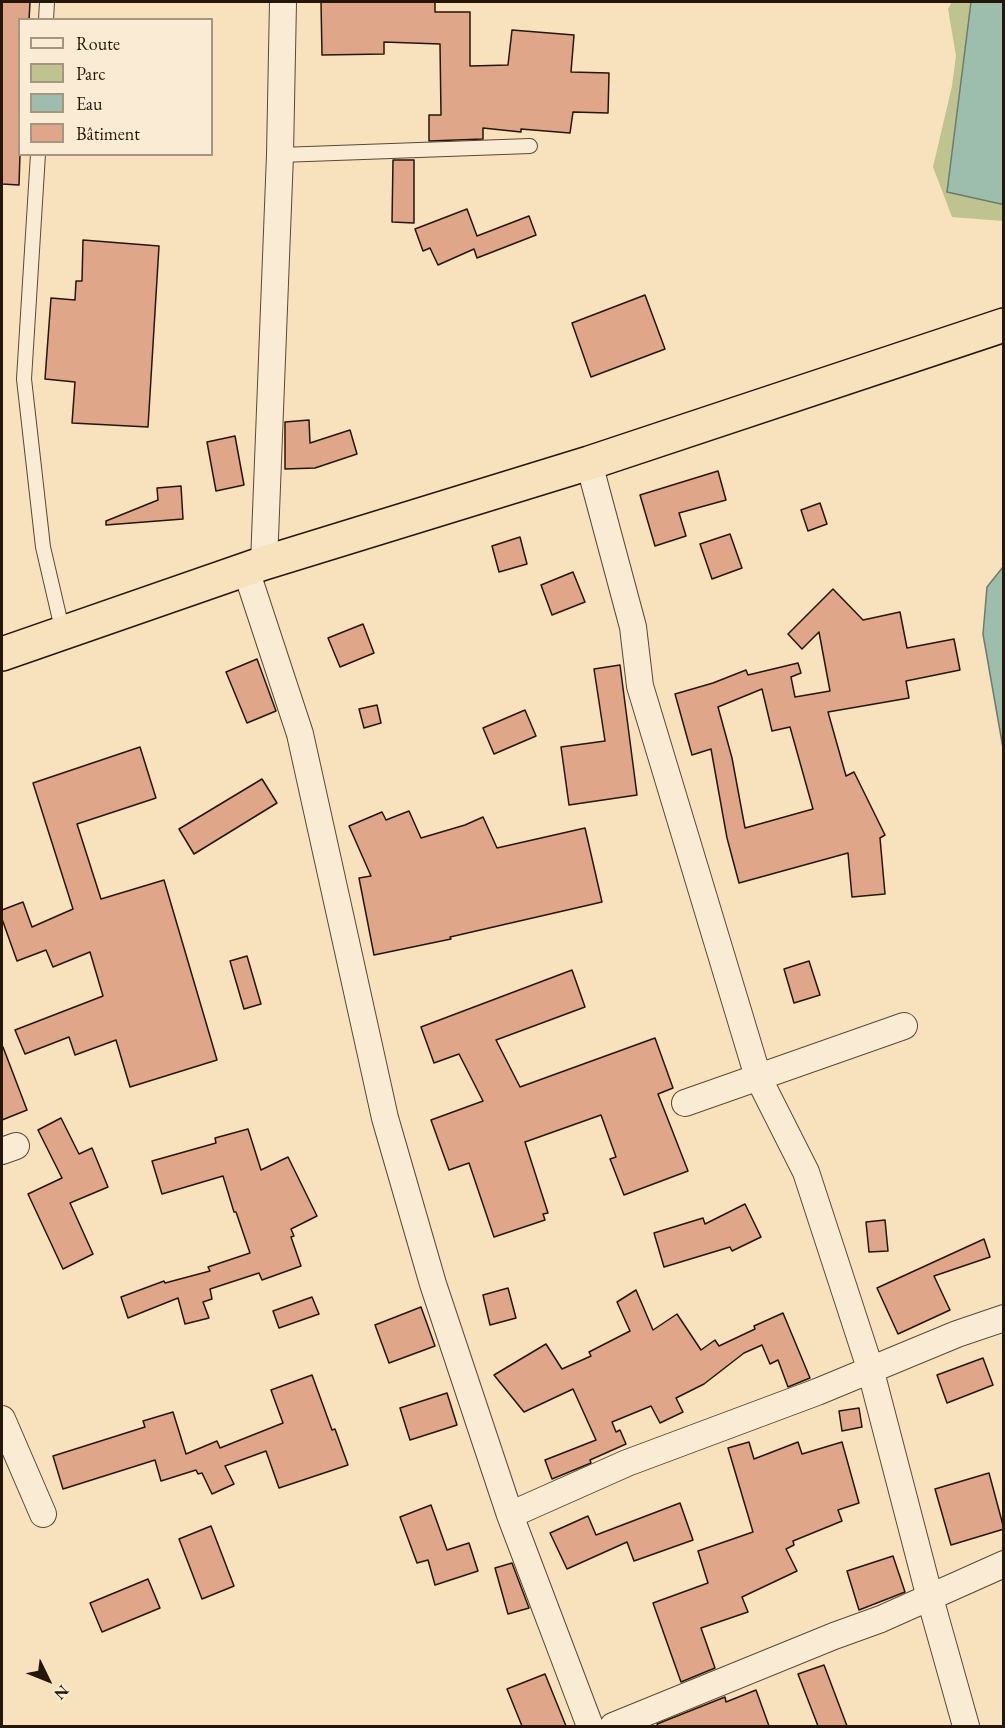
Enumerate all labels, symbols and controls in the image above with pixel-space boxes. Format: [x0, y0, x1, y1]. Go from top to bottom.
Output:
legend [18, 18, 213, 156]
text: Route [76, 32, 120, 55]
text: Parc [76, 62, 106, 85]
text: Eau [76, 92, 102, 115]
text: Bâtiment [76, 122, 140, 145]
north arrow [18, 1650, 78, 1710]
text: N [49, 1681, 74, 1705]

